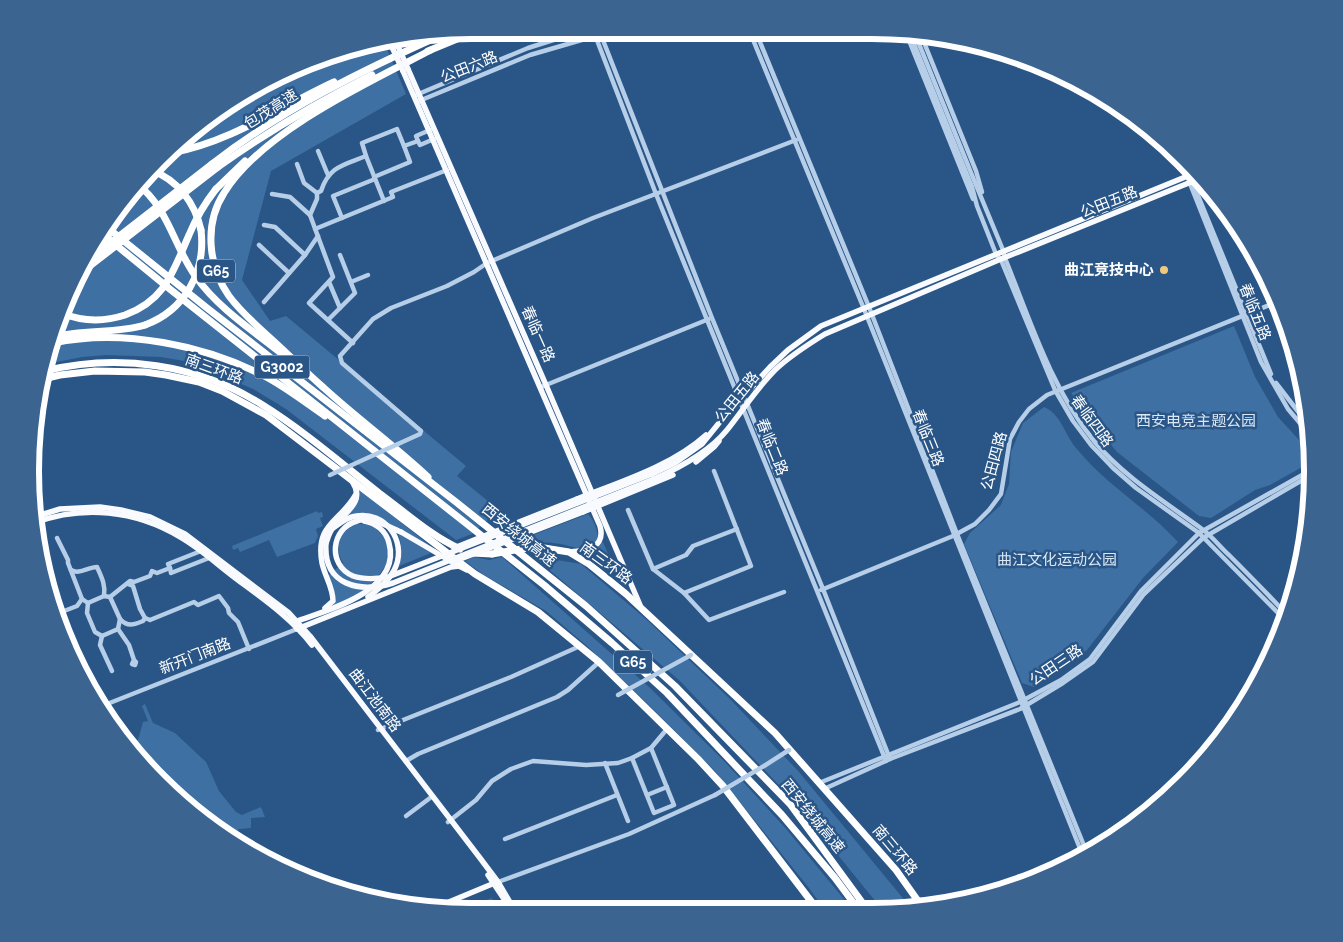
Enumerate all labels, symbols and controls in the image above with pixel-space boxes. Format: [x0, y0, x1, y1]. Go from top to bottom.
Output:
street label: 公田六路 [438, 47, 500, 87]
street label: 包茂高速 [241, 85, 301, 133]
street label: 公田五路 [1078, 182, 1140, 222]
road number: G65 [197, 260, 235, 282]
place label: 曲江竞技中心 [1064, 261, 1154, 279]
marker: 曲江竞技中心 [1158, 264, 1170, 276]
street label: 春临五路 [1235, 281, 1275, 343]
street label: 春临一路 [518, 303, 558, 365]
street label: 南三环路 [183, 350, 245, 388]
road number: G3002 [254, 356, 310, 378]
street label: 公田五路 [711, 368, 763, 426]
street label: 春临四路 [1067, 391, 1117, 451]
street label: 春临三路 [908, 407, 948, 469]
park label: 西安电竞主题公园 [1136, 412, 1256, 430]
street label: 春临二路 [752, 416, 792, 478]
street label: 公田四路 [978, 430, 1010, 492]
street label: 西安绕城高速 [478, 500, 560, 570]
street label: 南三环路 [576, 538, 636, 588]
park label: 曲江文化运动公园 [997, 551, 1117, 569]
street label: 新开门南路 [157, 634, 233, 678]
street label: 公田三路 [1026, 641, 1086, 689]
road number: G65 [614, 650, 652, 674]
street label: 曲江池南路 [345, 665, 405, 735]
street label: 西安绕城高速 [778, 775, 848, 857]
street label: 南三环路 [869, 821, 921, 879]

